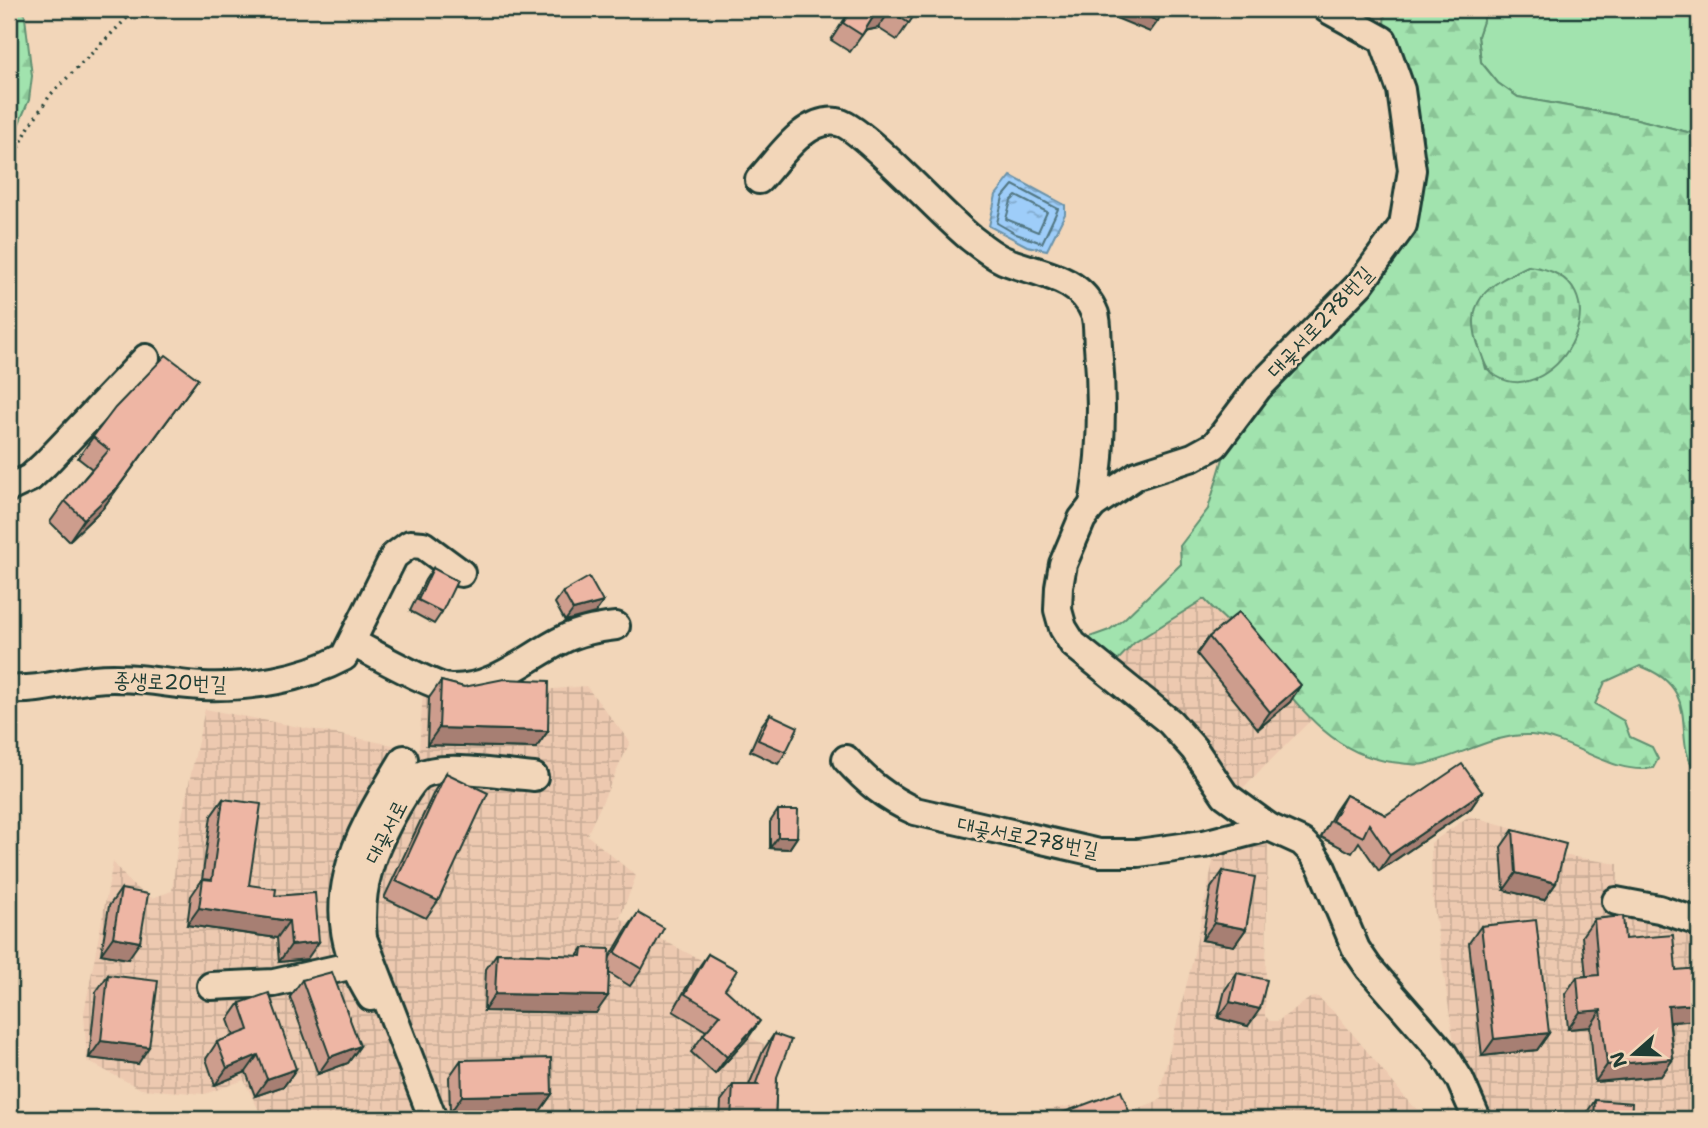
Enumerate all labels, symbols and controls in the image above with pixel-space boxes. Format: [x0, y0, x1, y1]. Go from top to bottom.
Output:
street label: 대곶서로278번길 [1261, 260, 1379, 384]
street label: 종생로20번길 [113, 666, 227, 698]
street label: 대곶서로 [358, 796, 414, 868]
street label: 대곶서로278번길 [955, 810, 1101, 864]
north arrow [1600, 1020, 1670, 1090]
text: N [1604, 1048, 1633, 1071]

